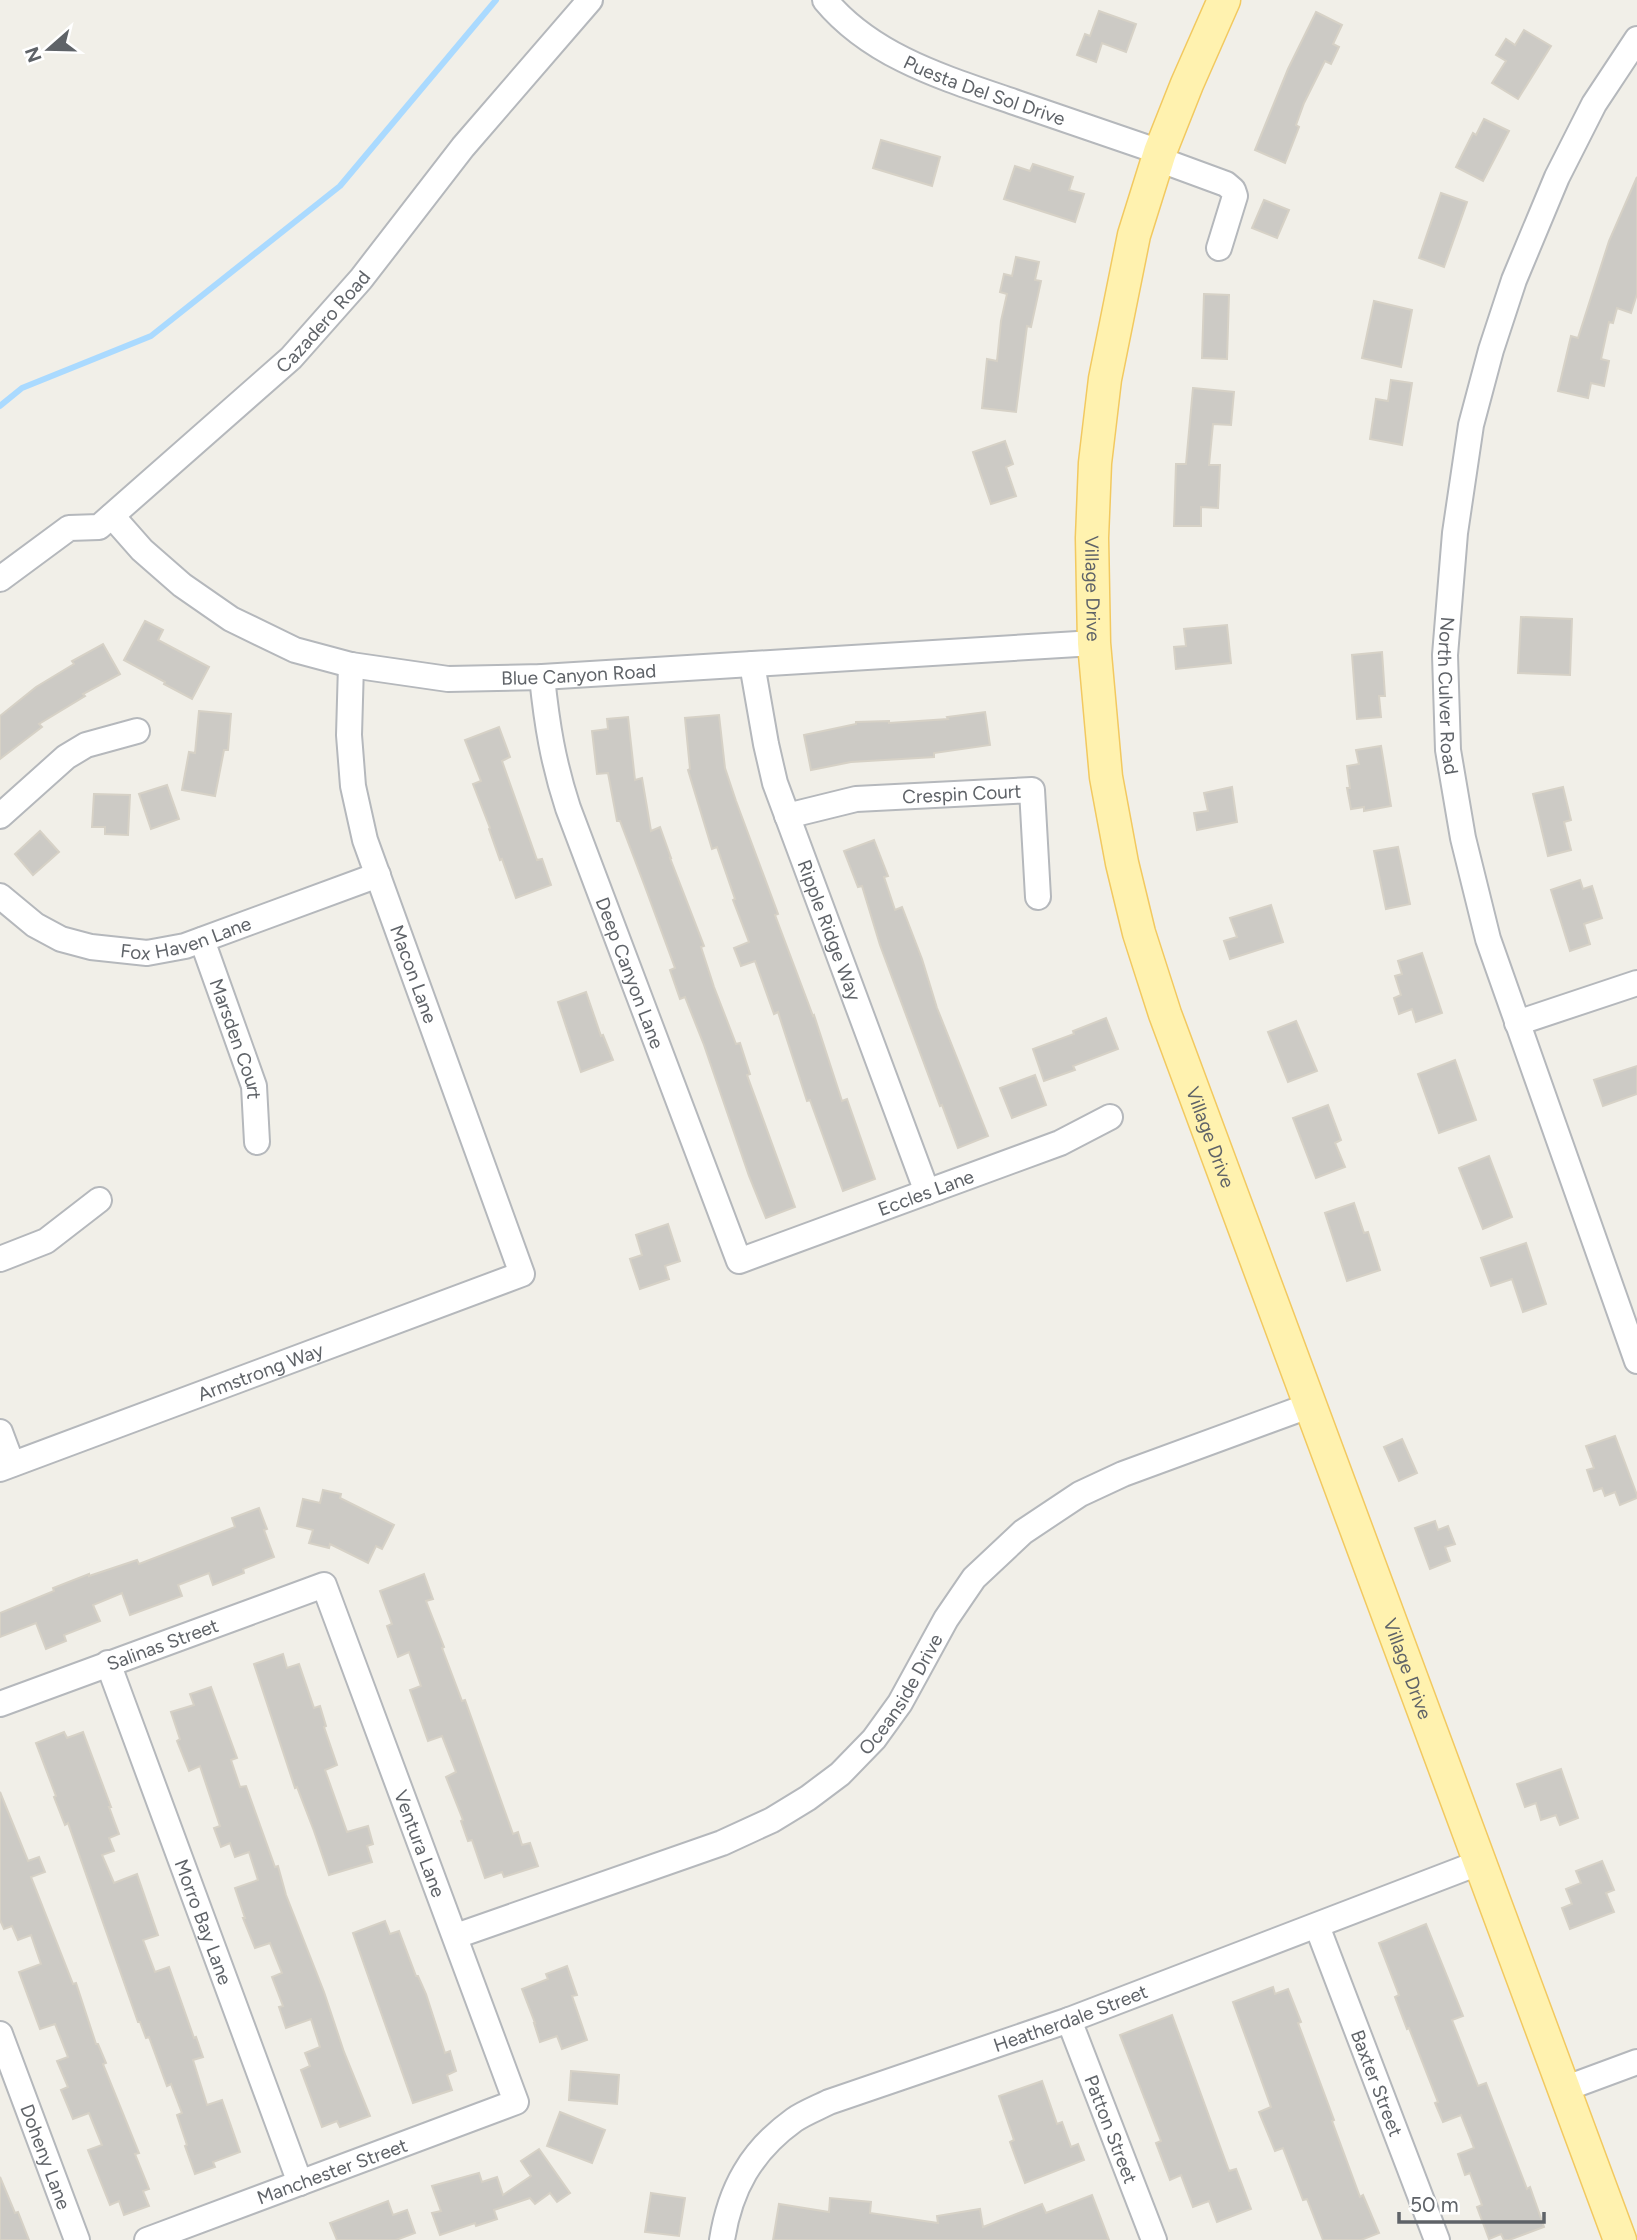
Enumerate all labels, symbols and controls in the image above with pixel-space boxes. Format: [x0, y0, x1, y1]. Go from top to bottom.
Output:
north arrow [14, 14, 84, 84]
text: N [20, 44, 47, 65]
street label: Puesta Del Sol Drive [900, 50, 1068, 131]
street label: Cazadero Road [271, 266, 375, 378]
street label: Village Drive [1080, 535, 1105, 642]
street label: North Culver Road [1433, 616, 1463, 776]
street label: Blue Canyon Road [501, 659, 657, 690]
street label: Crespin Court [902, 780, 1022, 809]
street label: Ripple Ridge Way [792, 856, 866, 1004]
street label: Deep Canyon Lane [591, 894, 669, 1052]
street label: Fox Haven Lane [119, 912, 254, 965]
street label: Macon Lane [385, 922, 442, 1026]
street label: Marsden Court [205, 975, 266, 1100]
street label: Village Drive [1181, 1084, 1239, 1191]
street label: Eccles Lane [875, 1165, 977, 1221]
street label: Armstrong Way [195, 1338, 327, 1406]
street label: Salinas Street [104, 1614, 221, 1676]
street label: Village Drive [1378, 1615, 1437, 1723]
street label: Oceanside Drive [854, 1630, 948, 1760]
street label: Ventura Lane [389, 1787, 450, 1901]
street label: Morro Bay Lane [169, 1856, 237, 1988]
street label: Heatherdale Street [990, 1980, 1151, 2057]
street label: Baxter Street [1346, 2027, 1407, 2140]
street label: Patton Street [1079, 2072, 1142, 2187]
street label: Doheny Lane [15, 2101, 76, 2213]
street label: Manchester Street [254, 2134, 410, 2209]
scale bar [1399, 2180, 1544, 2224]
text: 50 m [1410, 2192, 1459, 2217]

